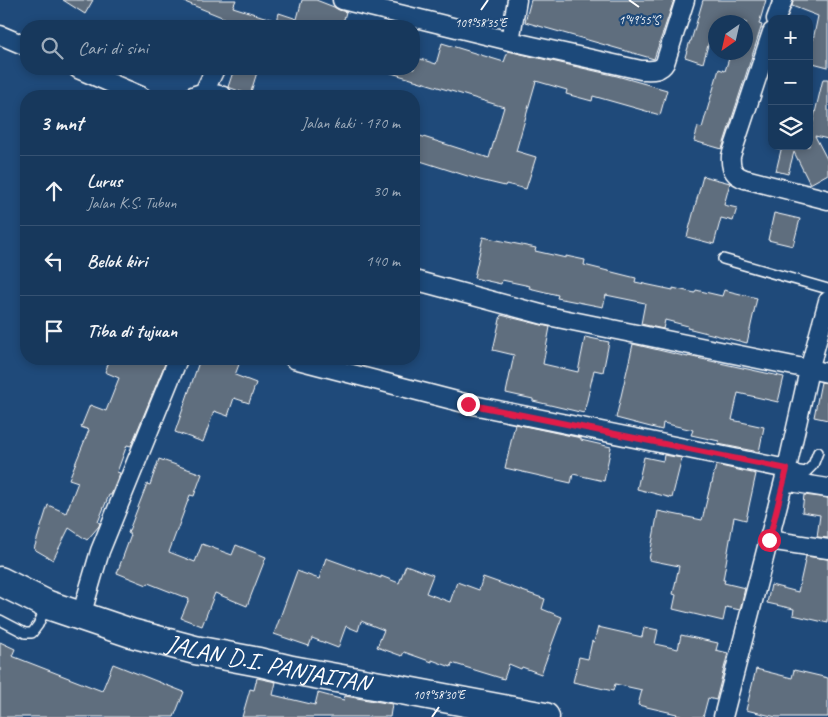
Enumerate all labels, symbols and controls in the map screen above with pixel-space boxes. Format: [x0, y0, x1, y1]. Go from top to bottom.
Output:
text: 1°49'55"S [619, 12, 661, 28]
text: 109°58'35"E [455, 15, 509, 31]
north arrow [708, 15, 753, 60]
map controls [768, 15, 813, 150]
button: + [768, 15, 813, 60]
search box [20, 20, 420, 75]
icon: search [38, 34, 66, 62]
text: Cari di sini [78, 36, 148, 60]
button: − [768, 60, 813, 105]
button: layers [768, 105, 813, 150]
text: 3 mnt [40, 110, 83, 136]
text: Jalan kaki · 170 m [302, 113, 400, 133]
text: Lurus [87, 169, 122, 193]
icon: ahead [40, 177, 68, 205]
text: 30 m [373, 181, 400, 201]
text: Jalan K.S. Tubun [87, 193, 177, 213]
icon: left [40, 247, 68, 275]
text: Belok kiri [87, 249, 147, 273]
text: 140 m [366, 251, 400, 271]
icon: arrive [40, 317, 68, 345]
text: Tiba di tujuan [87, 319, 177, 343]
route end [457, 393, 480, 416]
route start [758, 529, 781, 552]
street label: JALAN D.I. PANJAITAN [162, 627, 376, 701]
text: 109°58'30"E [413, 687, 467, 703]

